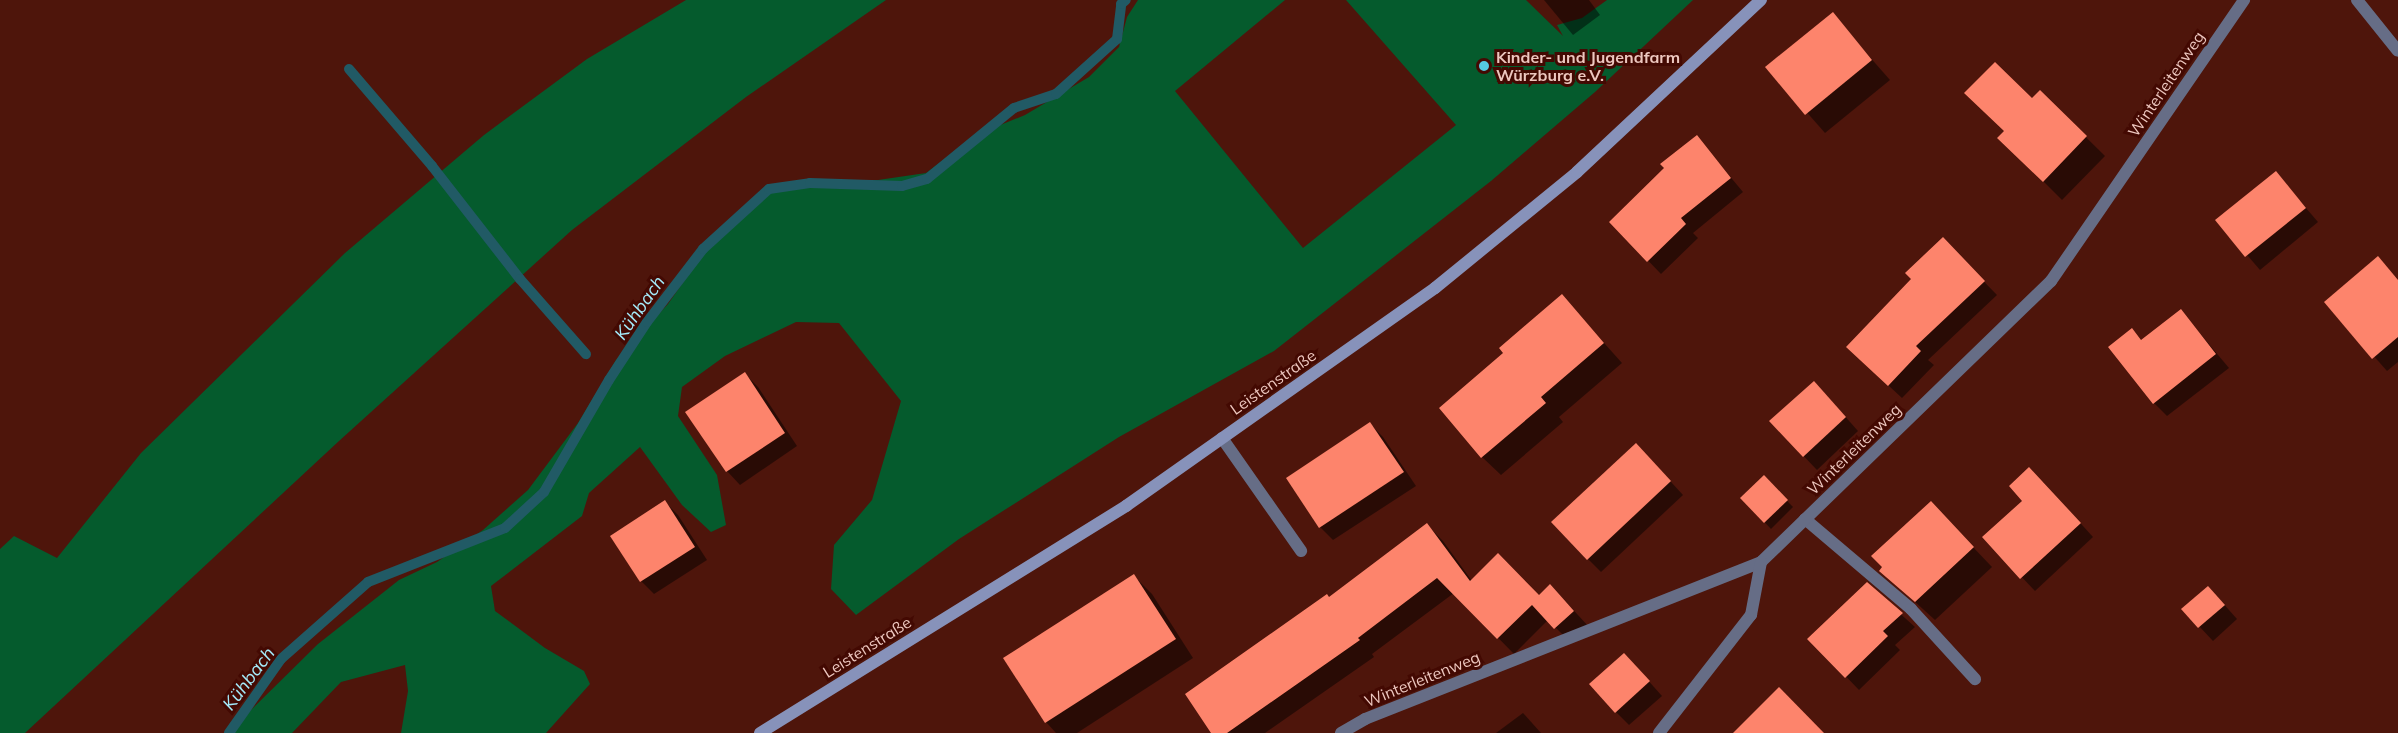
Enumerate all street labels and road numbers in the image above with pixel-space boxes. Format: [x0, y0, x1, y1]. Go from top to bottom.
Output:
street label: Winterleitenweg [2124, 28, 2208, 140]
street label: Leistenstraße [1226, 345, 1320, 419]
street label: Winterleitenweg [1803, 399, 1905, 499]
street label: Leistenstraße [819, 612, 915, 682]
street label: Winterleitenweg [1361, 647, 1483, 711]

